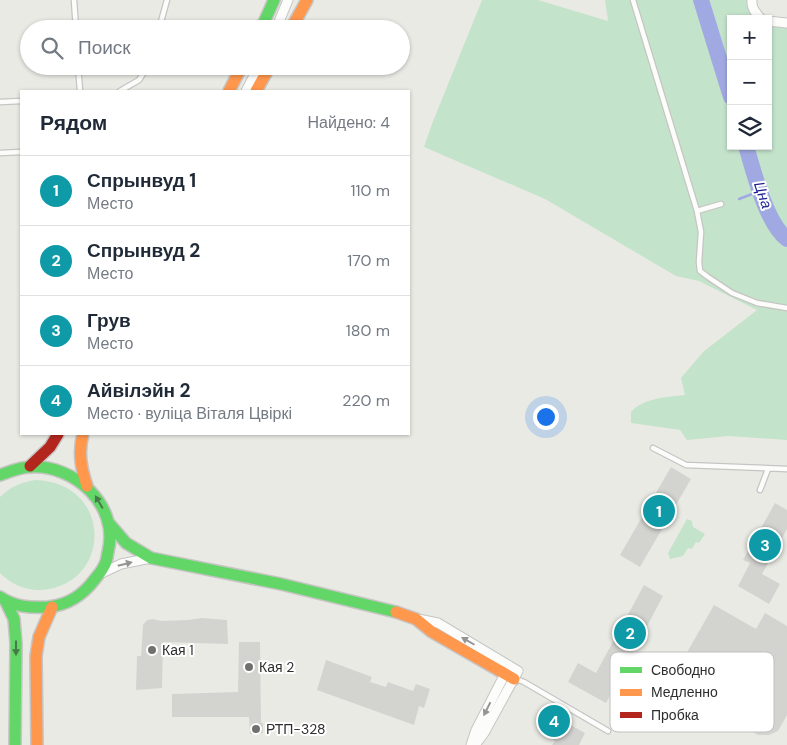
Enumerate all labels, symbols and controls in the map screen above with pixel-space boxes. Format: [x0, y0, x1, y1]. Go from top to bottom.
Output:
map controls [727, 15, 772, 150]
button: + [727, 15, 772, 60]
search box [20, 20, 410, 75]
icon: search [38, 34, 66, 62]
text: Поиск [78, 35, 131, 60]
button: − [727, 60, 772, 105]
button: layers [727, 105, 772, 150]
text: Рядом [40, 109, 107, 137]
text: Найдено: 4 [307, 112, 390, 133]
text: Спрынвуд 1 [87, 168, 196, 193]
water label: Цна [749, 179, 777, 211]
text: 1 [53, 180, 59, 201]
text: 110 m [351, 180, 390, 201]
text: Место [87, 193, 133, 214]
text: Спрынвуд 2 [87, 238, 200, 263]
text: 2 [51, 250, 61, 271]
text: 170 m [347, 250, 390, 271]
text: Место [87, 263, 133, 284]
text: Грув [87, 308, 131, 333]
text: 3 [51, 320, 61, 341]
text: 180 m [346, 320, 390, 341]
text: Место [87, 333, 133, 354]
text: Айвілэйн 2 [87, 378, 191, 403]
text: 4 [51, 390, 61, 411]
text: 220 m [342, 390, 390, 411]
text: Место · вуліца Віталя Цвіркі [87, 403, 292, 424]
your location [533, 404, 559, 430]
pin: 1 [643, 492, 675, 530]
one-way arrow [95, 496, 104, 509]
pin: 3 [749, 526, 781, 564]
one-way arrow [118, 559, 133, 567]
pin: 2 [614, 614, 646, 652]
one-way arrow [461, 636, 475, 645]
one-way arrow [12, 641, 20, 657]
place label: Кая 1 [162, 641, 194, 659]
marker: Кая 1 [146, 644, 158, 656]
legend [610, 652, 774, 732]
place label: Кая 2 [259, 658, 294, 676]
marker: Кая 2 [243, 661, 255, 673]
text: Свободно [651, 661, 716, 679]
text: Медленно [651, 683, 718, 701]
one-way arrow [483, 701, 491, 716]
pin: 4 [538, 702, 570, 740]
text: Пробка [651, 706, 699, 724]
place label: РТП-328 [266, 720, 326, 738]
marker: РТП-328 [250, 723, 262, 735]

